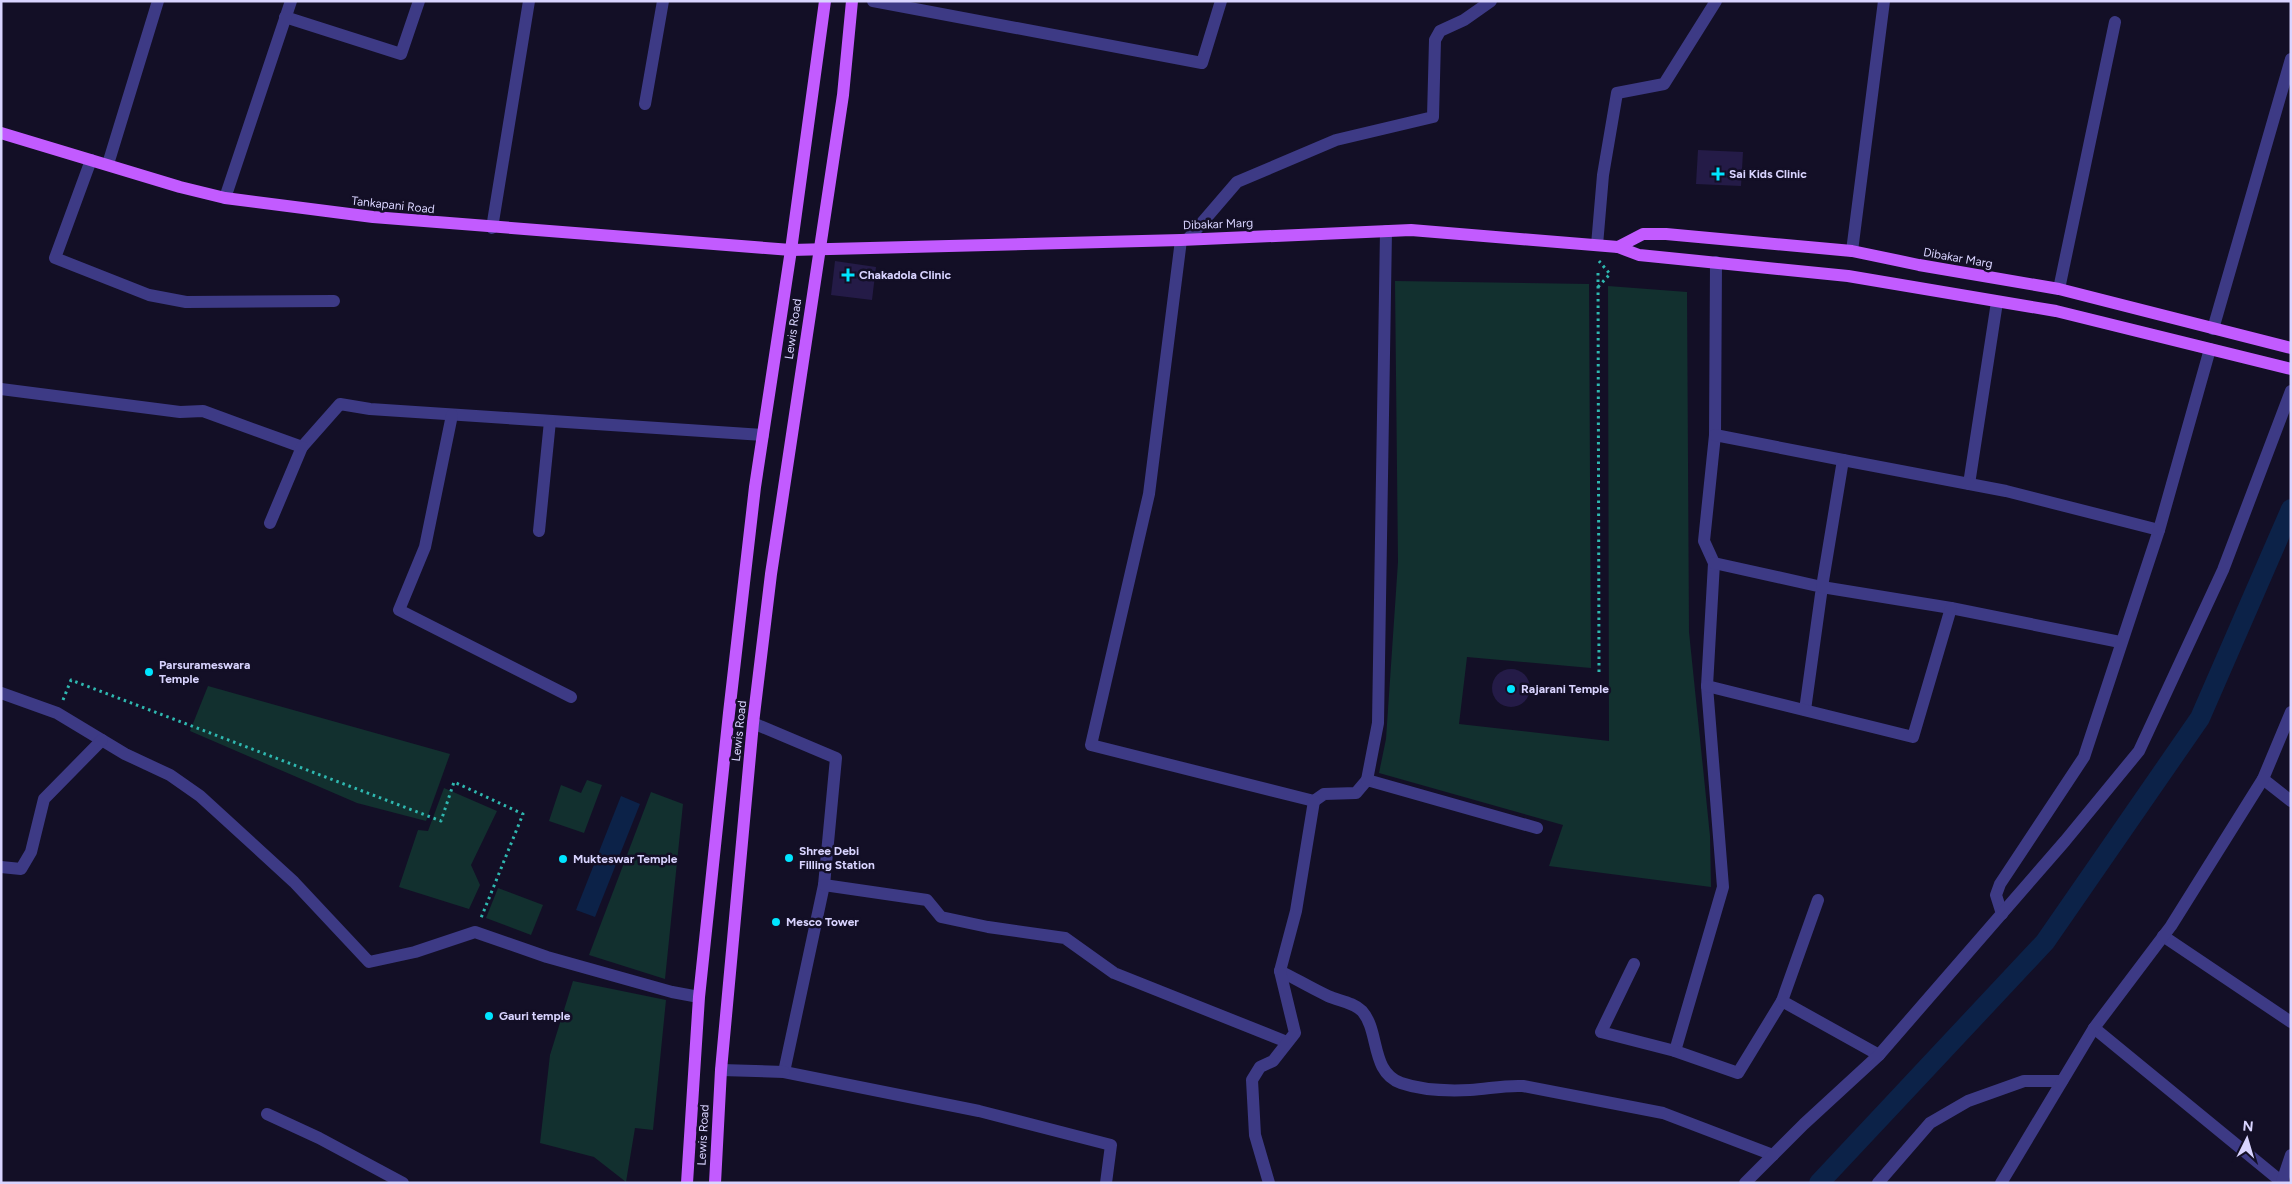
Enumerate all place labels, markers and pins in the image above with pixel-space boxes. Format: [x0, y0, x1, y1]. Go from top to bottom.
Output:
marker: Sai Kids Clinic [1711, 167, 1725, 181]
place label: Sai Kids Clinic [1729, 167, 1807, 181]
marker: Chakadola Clinic [841, 268, 855, 282]
place label: Chakadola Clinic [859, 268, 952, 282]
place label: Parsurameswara Temple [159, 658, 250, 686]
marker: Parsurameswara Temple [143, 666, 155, 678]
place label: Rajarani Temple [1521, 682, 1609, 696]
marker: Rajarani Temple [1505, 683, 1517, 695]
place label: Shree Debi Filling Station [799, 844, 875, 872]
place label: Mukteswar Temple [573, 852, 678, 866]
marker: Shree Debi Filling Station [783, 852, 795, 864]
marker: Mukteswar Temple [557, 853, 569, 865]
place label: Mesco Tower [786, 915, 859, 929]
marker: Mesco Tower [770, 916, 782, 928]
place label: Gauri temple [499, 1009, 571, 1023]
marker: Gauri temple [483, 1010, 495, 1022]

